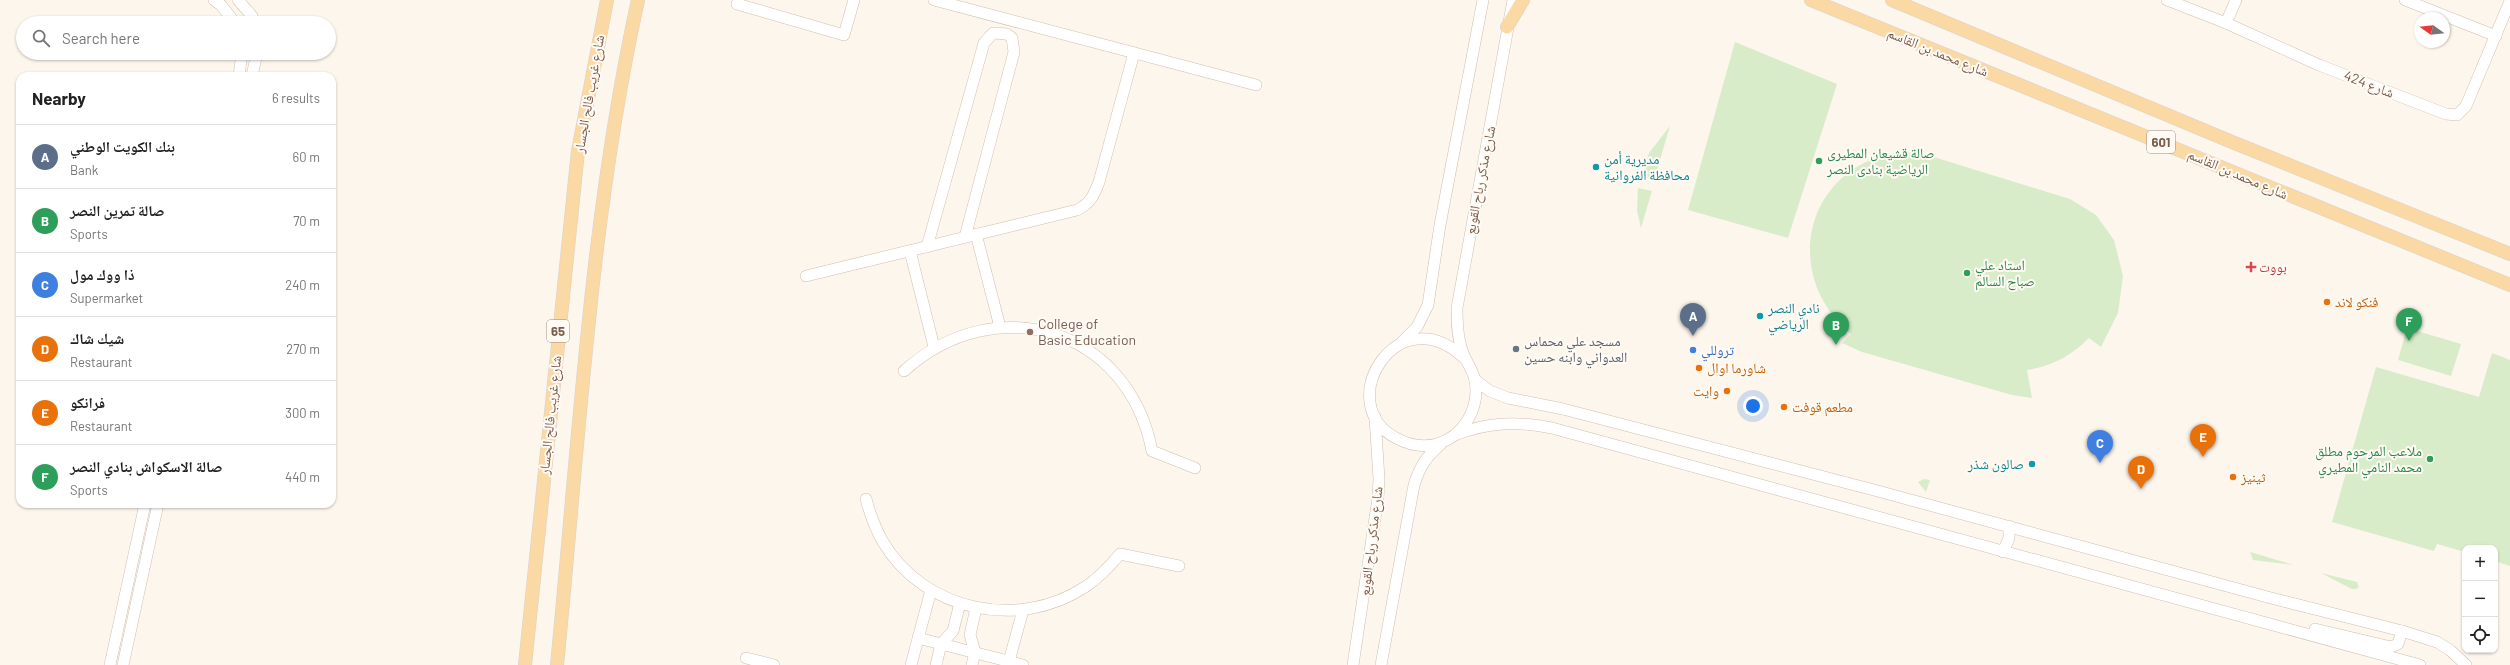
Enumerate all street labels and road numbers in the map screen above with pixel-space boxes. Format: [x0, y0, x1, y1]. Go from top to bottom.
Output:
street label: شارع محمد بن القاسم [1885, 24, 1991, 81]
street label: شارع غريب فالح الجسار [570, 34, 609, 156]
street label: شارع 424 [2341, 66, 2397, 103]
street label: شارع مذكر رباح القوبع [1461, 124, 1500, 236]
road number: 601 [2147, 131, 2175, 153]
street label: شارع محمد بن القاسم [2185, 145, 2291, 204]
road number: 65 [547, 320, 569, 342]
street label: شارع غريب فالح الجسار [535, 355, 566, 476]
street label: شارع مذكر رباح القوبع [1355, 485, 1388, 597]

